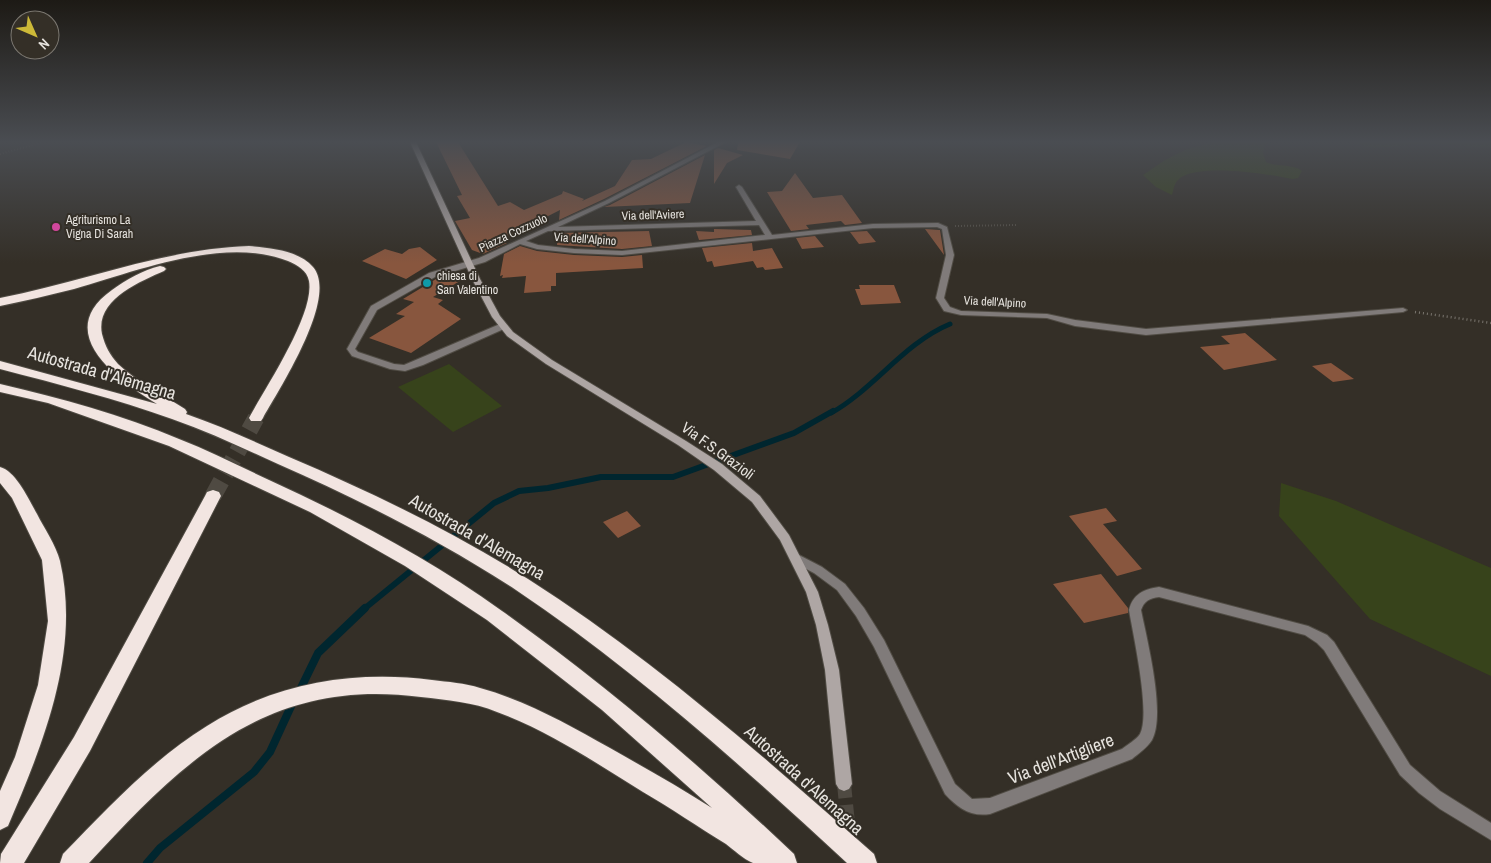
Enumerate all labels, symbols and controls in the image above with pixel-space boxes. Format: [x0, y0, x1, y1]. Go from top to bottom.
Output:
north arrow [10, 10, 60, 60]
text: N [35, 35, 53, 53]
street label: Via dell'Aviere [621, 206, 685, 224]
street label: Piazza Cozzuolo [476, 210, 550, 256]
place label: Agriturismo La Vigna Di Sarah [65, 212, 133, 242]
marker: Agriturismo La Vigna Di Sarah [50, 221, 62, 233]
street label: Via dell'Alpino [553, 229, 617, 249]
place label: chiesa di San Valentino [437, 268, 498, 298]
marker: chiesa di San Valentino [421, 277, 433, 289]
street label: Via dell'Alpino [963, 292, 1027, 312]
street label: Autostrada d'Alemagna [24, 339, 179, 406]
street label: Via F.S.Grazioli [677, 417, 759, 484]
street label: Autostrada d'Alemagna [404, 487, 550, 586]
street label: Autostrada d'Alemagna [738, 718, 870, 840]
street label: Via dell'Artigliere [1004, 727, 1117, 790]

